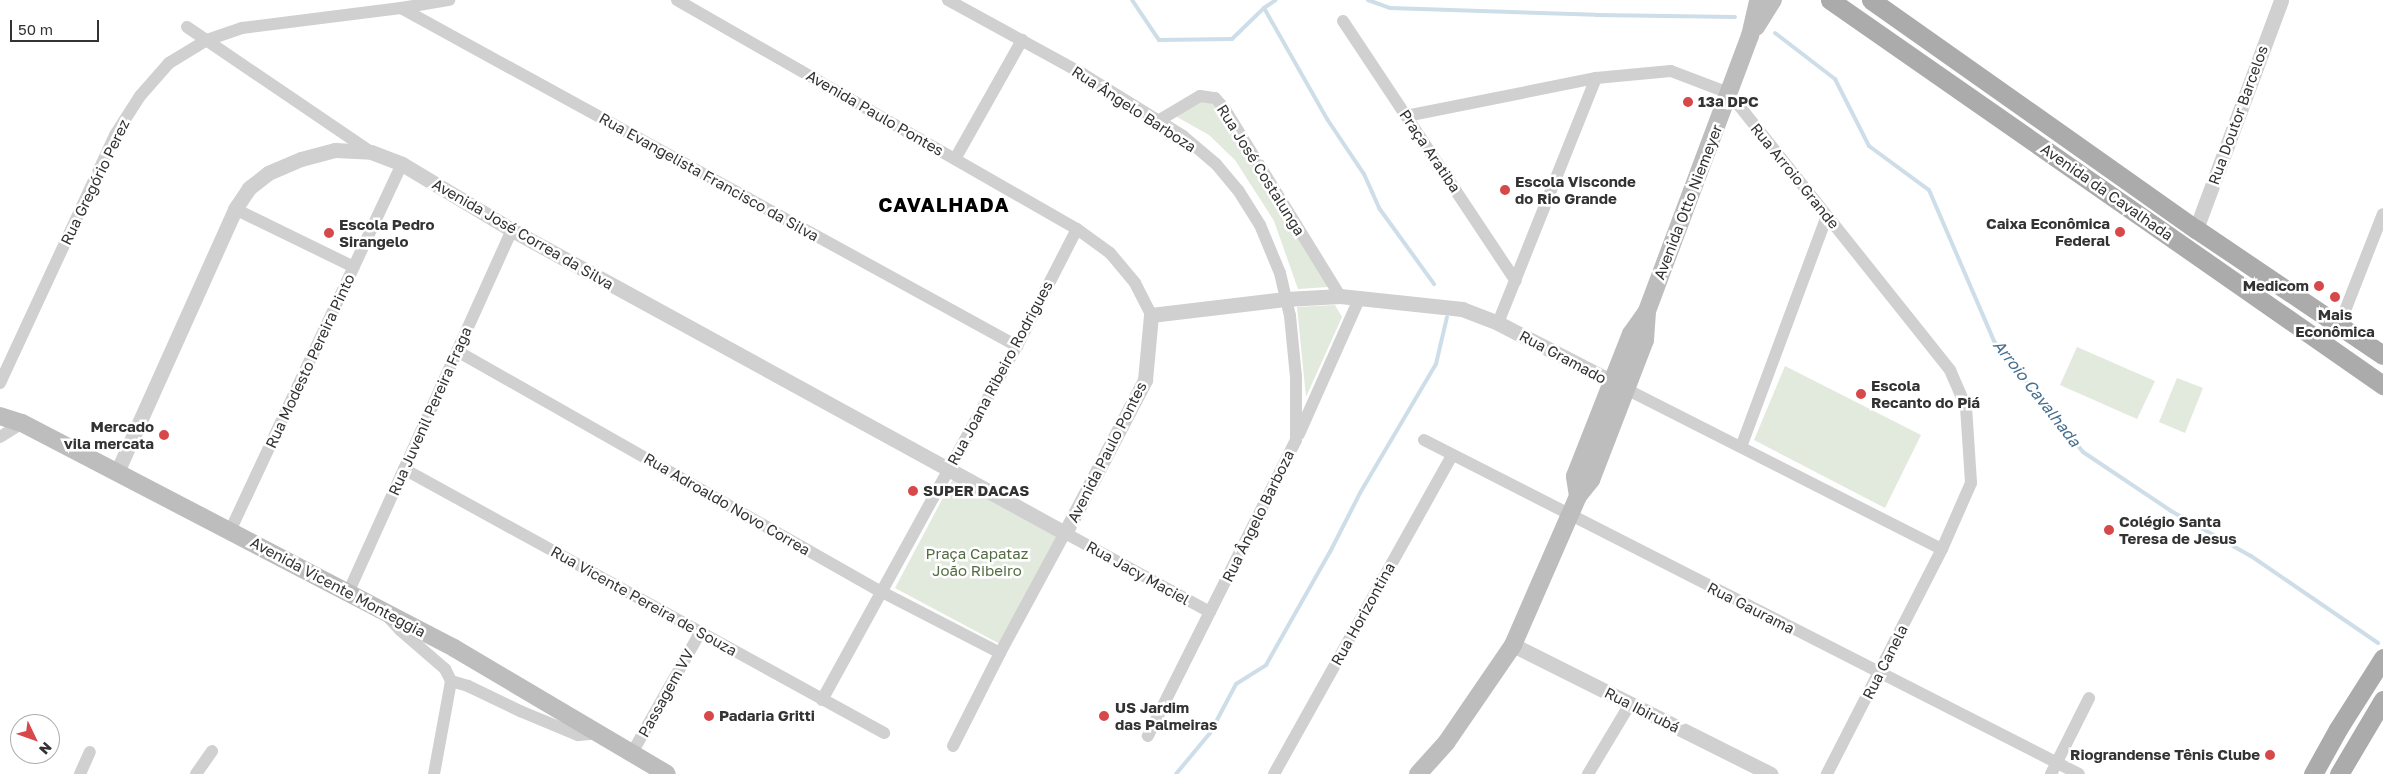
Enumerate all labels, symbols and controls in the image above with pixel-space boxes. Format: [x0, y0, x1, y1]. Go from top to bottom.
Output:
scale bar [12, 10, 101, 42]
text: 50 m [18, 20, 53, 38]
street label: Rua Doutor Barcelos [2204, 43, 2272, 187]
street label: Rua Ângelo Barboza [1068, 62, 1200, 156]
street label: Avenida Paulo Pontes [803, 66, 947, 160]
place label: 13ª DPC [1698, 93, 1759, 111]
marker: 13ª DPC [1682, 96, 1694, 108]
street label: Rua José Costalunga [1213, 101, 1309, 239]
street label: Praça Aratiba [1396, 106, 1464, 196]
street label: Rua Evangelista Francisco da Silva [596, 109, 822, 245]
street label: Rua Gregório Perez [57, 116, 133, 248]
street label: Rua Arroio Grande [1747, 120, 1843, 232]
street label: Avenida Otto Niemeyer [1650, 122, 1726, 282]
street label: Avenida da Cavalhada [2037, 140, 2177, 244]
place label: Escola Visconde do Rio Grande [1515, 172, 1636, 207]
street label: Avenida José Correa da Silva [429, 175, 617, 293]
marker: Escola Visconde do Rio Grande [1499, 184, 1511, 196]
district label: CAVALHADA [877, 192, 1011, 216]
place label: Caixa Econômica Federal [1986, 214, 2110, 249]
place label: Escola Pedro Sirangelo [339, 215, 434, 250]
marker: Caixa Econômica Federal [2114, 226, 2126, 238]
marker: Escola Pedro Sirangelo [323, 227, 335, 239]
street label: Rua Modesto Pereira Pinto [262, 271, 358, 451]
place label: Medicom [2243, 277, 2309, 295]
street label: Rua Joana Ribeiro Rodrigues [944, 278, 1056, 468]
marker: Medicom [2313, 280, 2325, 292]
marker: Mais Econômica [2329, 291, 2341, 303]
place label: Mais Econômica [2295, 305, 2375, 340]
street label: Rua Juvenil Pereira Fraga [385, 324, 475, 498]
street label: Rua Gramado [1516, 327, 1610, 387]
water label: Arroio Cavalhada [1989, 336, 2085, 450]
place label: Escola Recanto do Piá [1871, 376, 1980, 411]
street label: Avenida Paulo Pontes [1064, 379, 1150, 525]
marker: Escola Recanto do Piá [1855, 388, 1867, 400]
place label: Mercado vila mercata [64, 417, 154, 452]
marker: Mercado vila mercata [158, 429, 170, 441]
street label: Rua Ângelo Barboza [1218, 447, 1298, 585]
street label: Rua Adroaldo Novo Correa [641, 449, 813, 559]
place label: SUPER DACAS [923, 482, 1029, 500]
marker: SUPER DACAS [907, 485, 919, 497]
place label: Colégio Santa Teresa de Jesus [2119, 512, 2237, 547]
marker: Colégio Santa Teresa de Jesus [2103, 524, 2115, 536]
street label: Avenida Vicente Monteggia [247, 533, 429, 641]
street label: Rua Jacy Maciel [1083, 537, 1193, 609]
street label: Rua Vicente Pereira de Souza [548, 542, 740, 660]
park label: Praça Capataz João Ribeiro [926, 544, 1028, 579]
street label: Rua Horizontina [1327, 559, 1399, 669]
street label: Rua Gaurama [1704, 578, 1798, 638]
street label: Rua Canela [1859, 622, 1911, 702]
street label: Passagem VV [634, 646, 698, 740]
street label: Rua Ibirubá [1601, 683, 1683, 737]
place label: US Jardim das Palmeiras [1115, 698, 1217, 733]
place label: Padaria Gritti [719, 707, 815, 725]
marker: US Jardim das Palmeiras [1097, 709, 1111, 723]
marker: Padaria Gritti [703, 710, 715, 722]
north arrow [10, 714, 60, 764]
text: N [36, 739, 56, 758]
place label: Riograndense Tênis Clube [2070, 746, 2260, 764]
marker: Riograndense Tênis Clube [2264, 749, 2276, 761]

